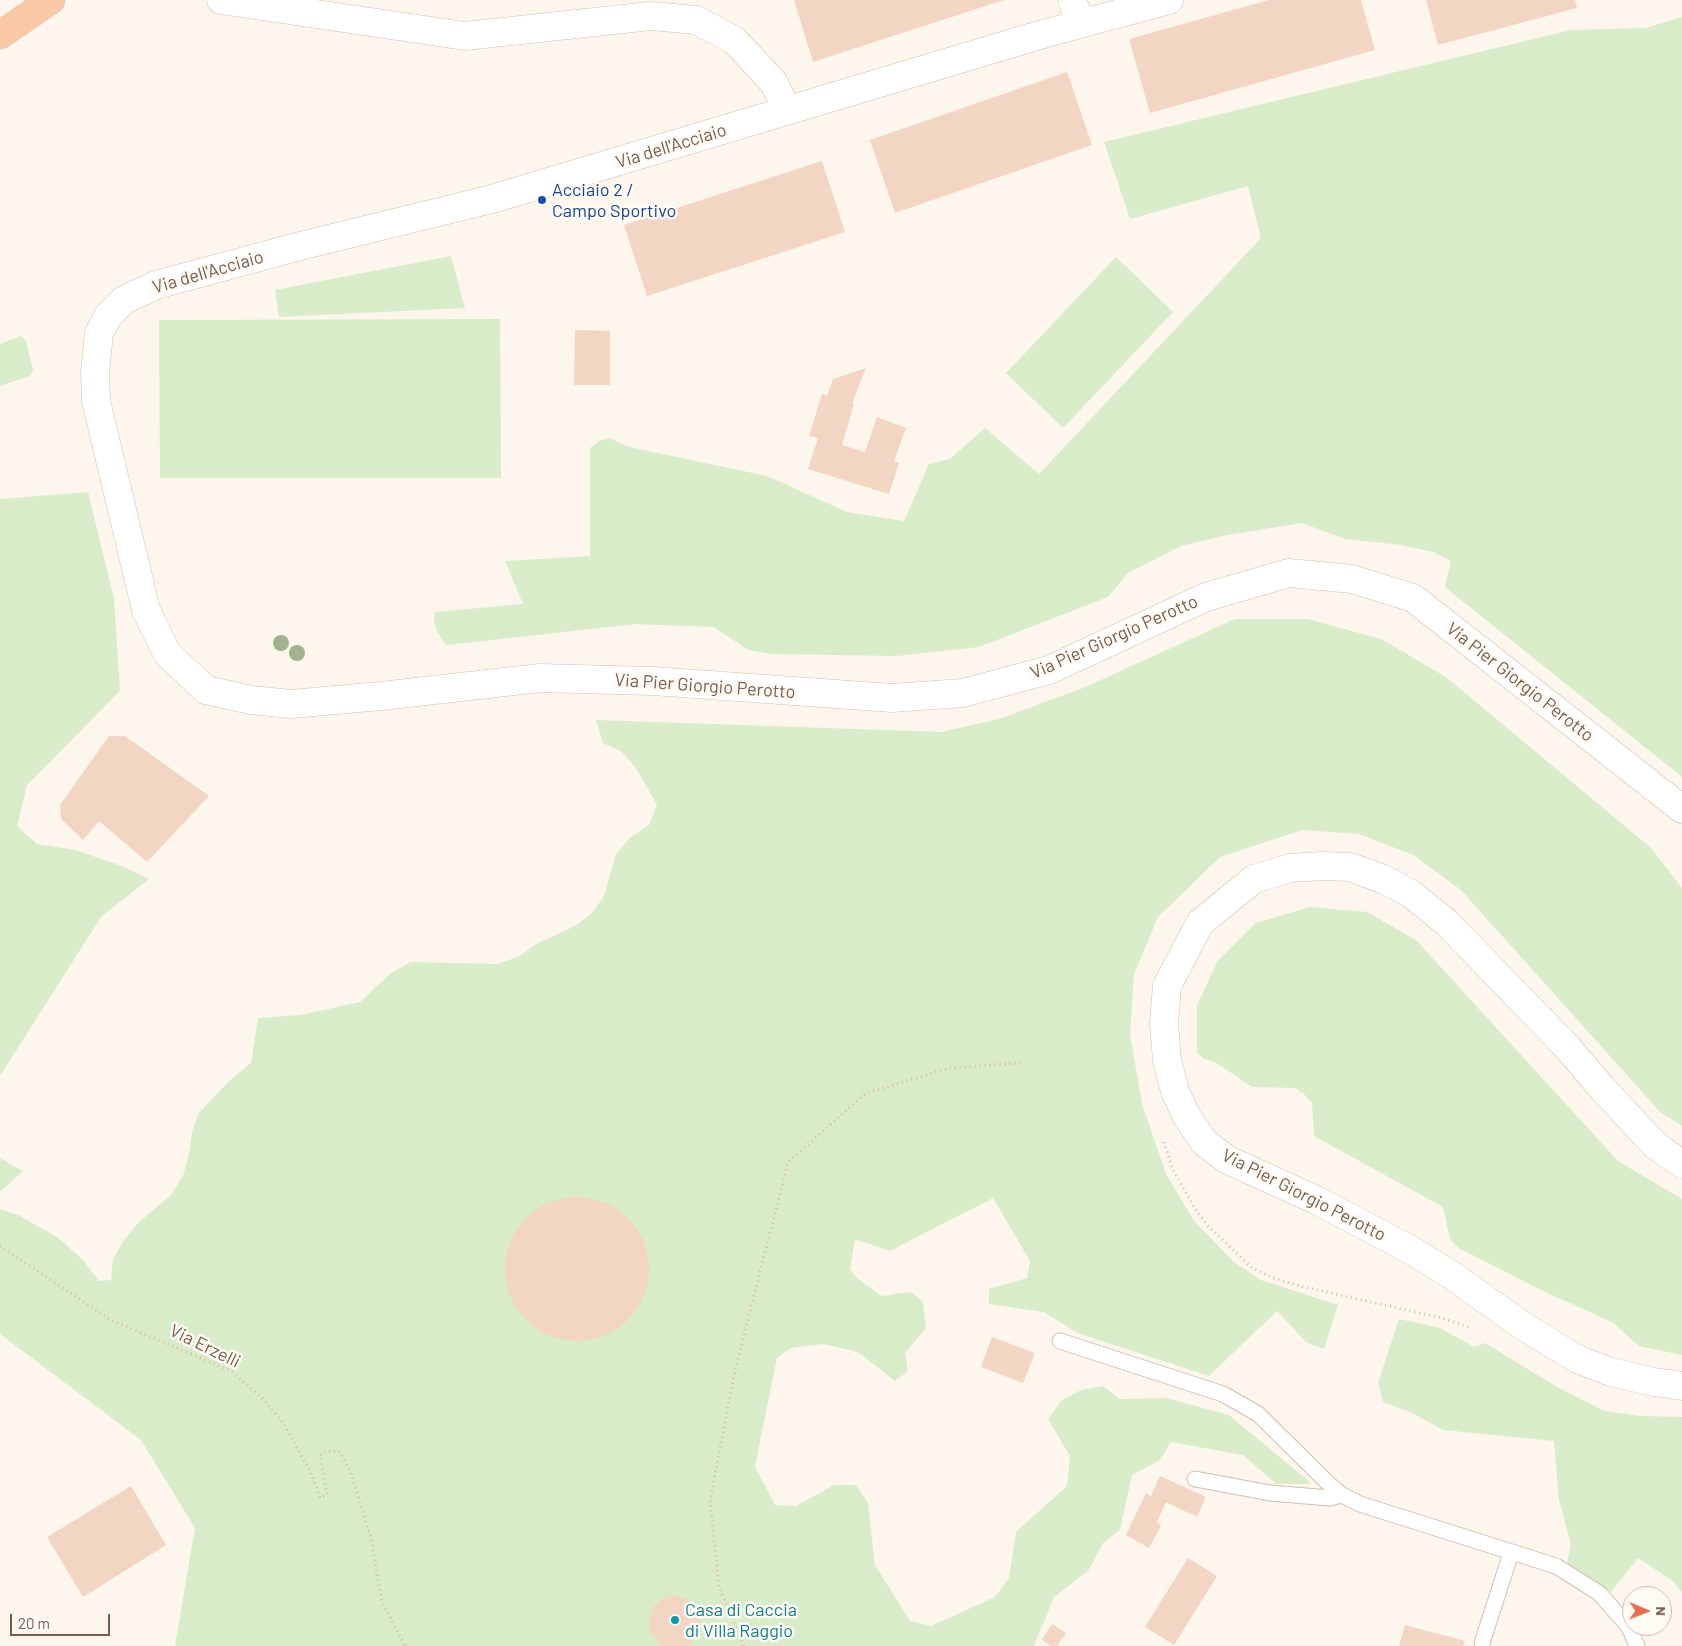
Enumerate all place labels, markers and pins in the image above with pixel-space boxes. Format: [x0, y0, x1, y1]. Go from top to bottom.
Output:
place label: Acciaio 2 / Campo Sportivo [552, 179, 676, 222]
marker: Acciaio 2 / Campo Sportivo [536, 194, 548, 206]
place label: Casa di Caccia di Villa Raggio [685, 1599, 797, 1642]
marker: Casa di Caccia di Villa Raggio [669, 1614, 681, 1626]

